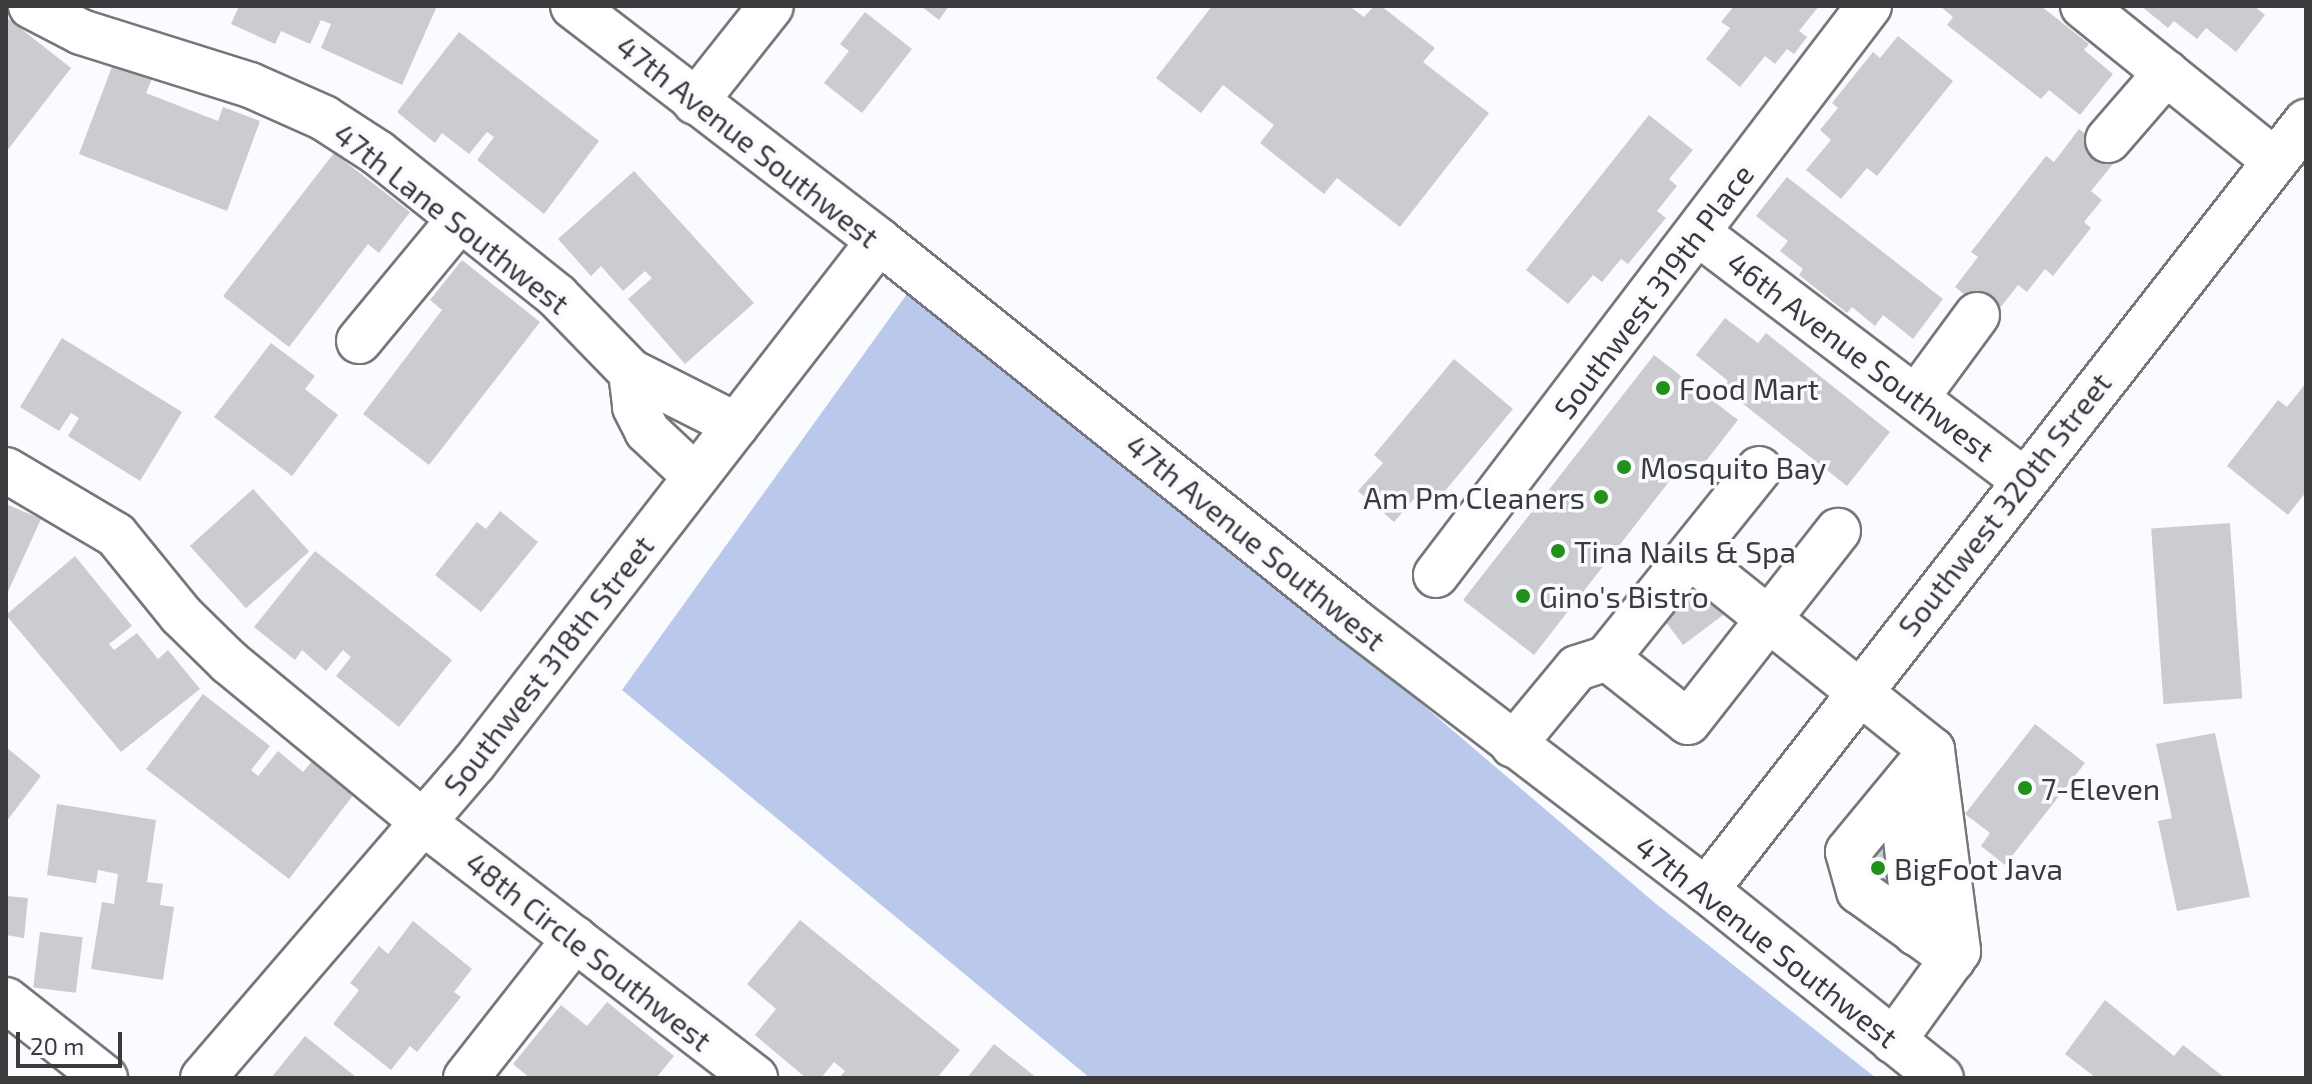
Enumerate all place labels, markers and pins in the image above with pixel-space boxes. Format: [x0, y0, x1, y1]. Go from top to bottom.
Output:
place label: Food Mart [1679, 370, 1819, 406]
marker: Food Mart [1654, 379, 1672, 397]
place label: Mosquito Bay [1640, 449, 1826, 485]
marker: Mosquito Bay [1615, 458, 1633, 476]
place label: Am Pm Cleaners [1363, 479, 1585, 515]
marker: Am Pm Cleaners [1592, 488, 1610, 506]
place label: Tina Nails & Spa [1574, 533, 1796, 569]
marker: Tina Nails & Spa [1549, 542, 1567, 560]
place label: Gino's Bistro [1539, 578, 1709, 614]
marker: Gino's Bistro [1514, 587, 1532, 605]
place label: 7-Eleven [2041, 770, 2160, 806]
marker: 7-Eleven [2016, 779, 2034, 797]
place label: BigFoot Java [1894, 850, 2064, 886]
marker: BigFoot Java [1869, 859, 1887, 877]

